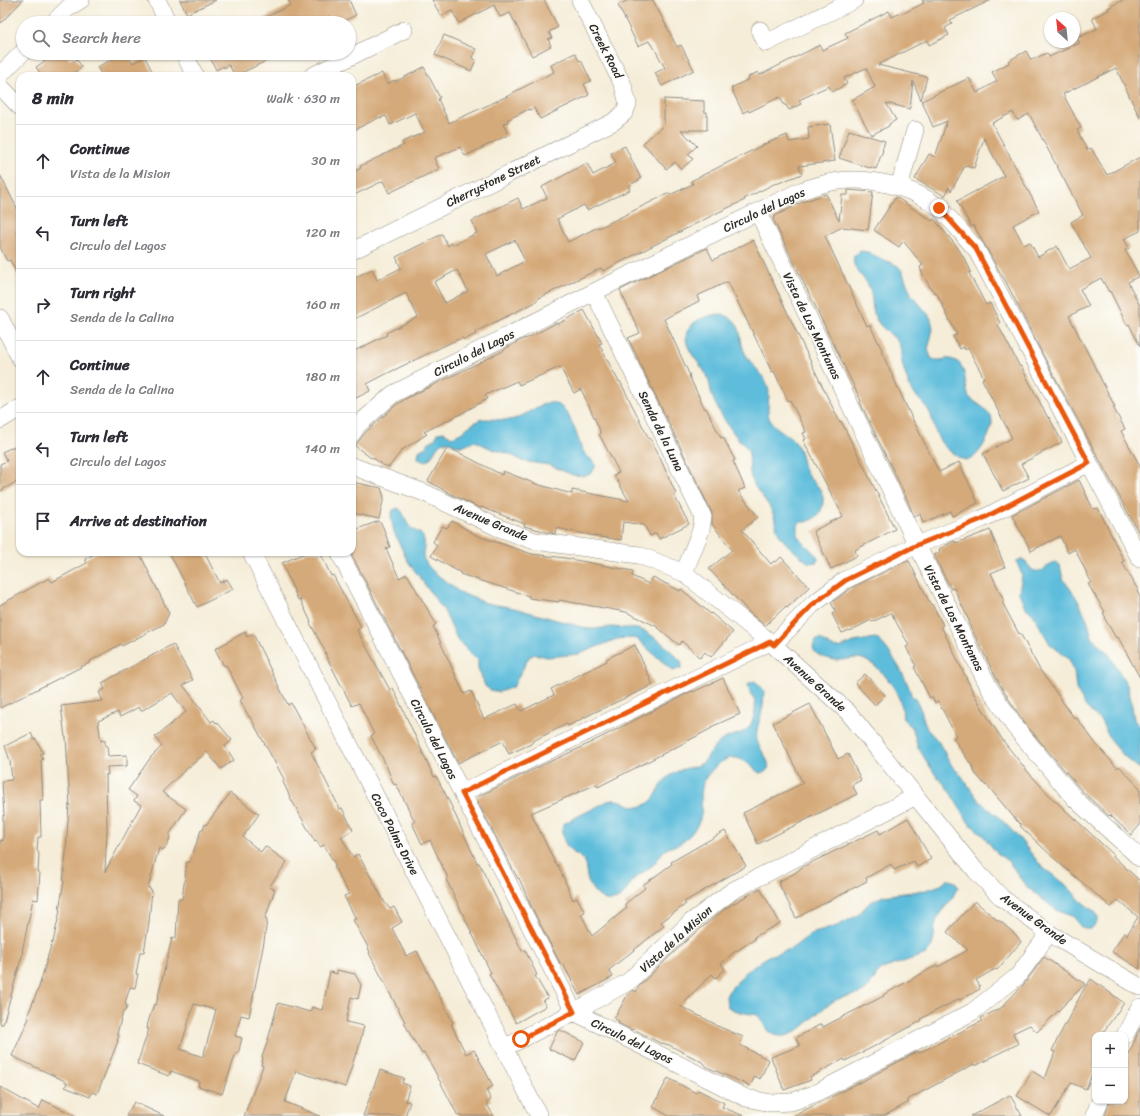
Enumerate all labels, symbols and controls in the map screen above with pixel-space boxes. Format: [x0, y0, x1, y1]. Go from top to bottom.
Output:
north arrow [1044, 12, 1080, 48]
search box [16, 16, 356, 60]
street label: Creek Road [583, 19, 630, 83]
text: Search here [62, 25, 141, 51]
icon: search [30, 27, 52, 49]
text: 8 min [32, 83, 74, 113]
text: Walk · 630 m [266, 87, 340, 110]
text: Continue [70, 136, 130, 162]
text: 30 m [311, 149, 340, 172]
street label: Cherrystone Street [442, 149, 544, 213]
icon: ahead [32, 150, 54, 172]
text: Vista de la Mision [70, 162, 170, 185]
street label: Circulo del Lagos [719, 181, 809, 239]
route end [930, 199, 948, 217]
text: Turn left [70, 208, 128, 234]
text: 120 m [305, 221, 340, 244]
icon: left [32, 222, 54, 244]
text: Circulo del Lagos [70, 234, 166, 257]
street label: Vista de Los Montanas [776, 268, 848, 384]
text: Turn right [70, 280, 135, 306]
text: 160 m [305, 293, 340, 316]
icon: right [32, 294, 54, 316]
text: Senda de la Calina [70, 306, 174, 329]
street label: Circulo del Lagos [429, 323, 519, 383]
text: Continue [70, 352, 130, 378]
text: 180 m [305, 365, 340, 388]
icon: ahead [32, 366, 54, 388]
text: Senda de la Calina [70, 378, 174, 401]
street label: Senda de la Luna [632, 387, 690, 475]
text: Turn left [70, 424, 128, 450]
text: 140 m [305, 437, 340, 460]
icon: left [32, 438, 54, 460]
text: Circulo del Lagos [70, 450, 166, 473]
street label: Avenue Grande [450, 496, 532, 548]
text: Arrive at destination [70, 508, 207, 534]
icon: arrive [32, 510, 54, 532]
street label: Vista de Los Montanas [918, 561, 991, 676]
street label: Avenue Grande [778, 648, 852, 718]
street label: Circulo del Lagos [404, 694, 464, 784]
street label: Coco Palms Drive [365, 789, 425, 879]
street label: Avenue Grande [995, 886, 1072, 951]
street label: Vista de la Mision [634, 899, 718, 978]
street label: Circulo del Lagos [587, 1012, 677, 1071]
route start [512, 1030, 530, 1048]
map controls [1092, 1032, 1128, 1104]
button: + [1092, 1032, 1128, 1068]
button: − [1092, 1068, 1128, 1104]

